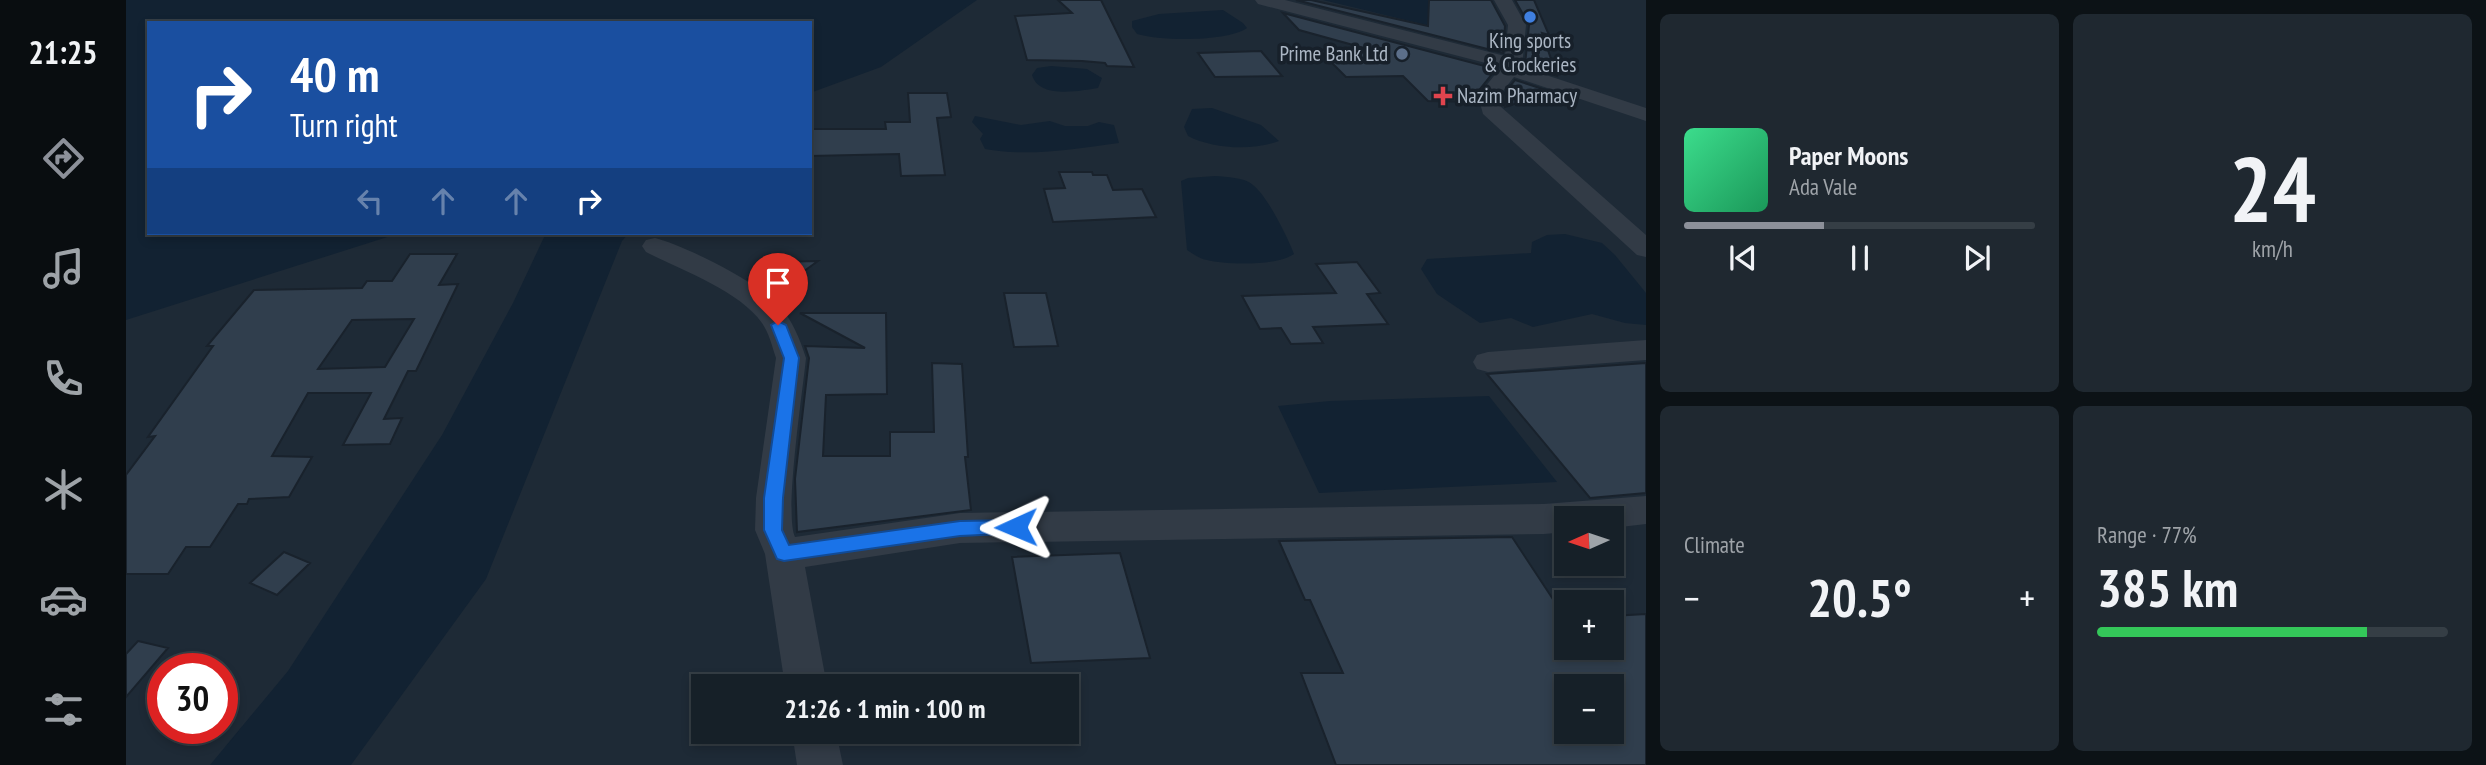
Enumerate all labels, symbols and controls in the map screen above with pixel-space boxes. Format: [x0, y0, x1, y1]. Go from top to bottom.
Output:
marker: King sports & Crockeries [1522, 9, 1538, 25]
place label: King sports & Crockeries [1484, 27, 1576, 78]
text: 21:25 [28, 31, 98, 73]
place label: Prime Bank Ltd [1280, 40, 1388, 67]
text: 40 m [290, 42, 379, 106]
marker: Prime Bank Ltd [1394, 46, 1410, 62]
icon: right [175, 49, 266, 140]
place label: Nazim Pharmacy [1457, 82, 1577, 109]
marker: Nazim Pharmacy [1435, 88, 1451, 104]
text: Turn right [290, 104, 398, 146]
text: 24 [2229, 129, 2316, 247]
icon: directions [39, 134, 88, 183]
text: Paper Moons [1789, 139, 1908, 172]
text: Ada Vale [1789, 172, 1857, 201]
icon: left [351, 182, 389, 220]
icon: ahead [424, 182, 462, 220]
icon: ahead [497, 182, 535, 220]
icon: right [570, 182, 608, 220]
text: km/h [2252, 234, 2293, 263]
icon: previous [1724, 239, 1762, 277]
icon: pause [1841, 239, 1879, 277]
icon: next [1958, 239, 1996, 277]
icon: music [39, 244, 88, 293]
pin [748, 253, 808, 325]
icon: arrive [759, 264, 797, 302]
icon: phone [39, 354, 88, 403]
icon: climate [39, 465, 88, 514]
position arrow [979, 490, 1053, 564]
north arrow [1554, 506, 1624, 576]
map controls [1554, 506, 1624, 744]
text: Range · 77% [2097, 520, 2197, 549]
text: Climate [1684, 530, 1745, 559]
text: 385 km [2097, 554, 2238, 621]
text: 20.5° [1807, 564, 1912, 631]
text: − [1684, 573, 1700, 622]
text: + [2019, 573, 2035, 622]
icon: car [39, 575, 88, 624]
button: + [1554, 590, 1624, 660]
speed limit sign: 30 [147, 653, 238, 744]
button: − [1554, 674, 1624, 744]
icon: filters [39, 685, 88, 734]
text: 21:26 · 1 min · 100 m [785, 692, 985, 725]

